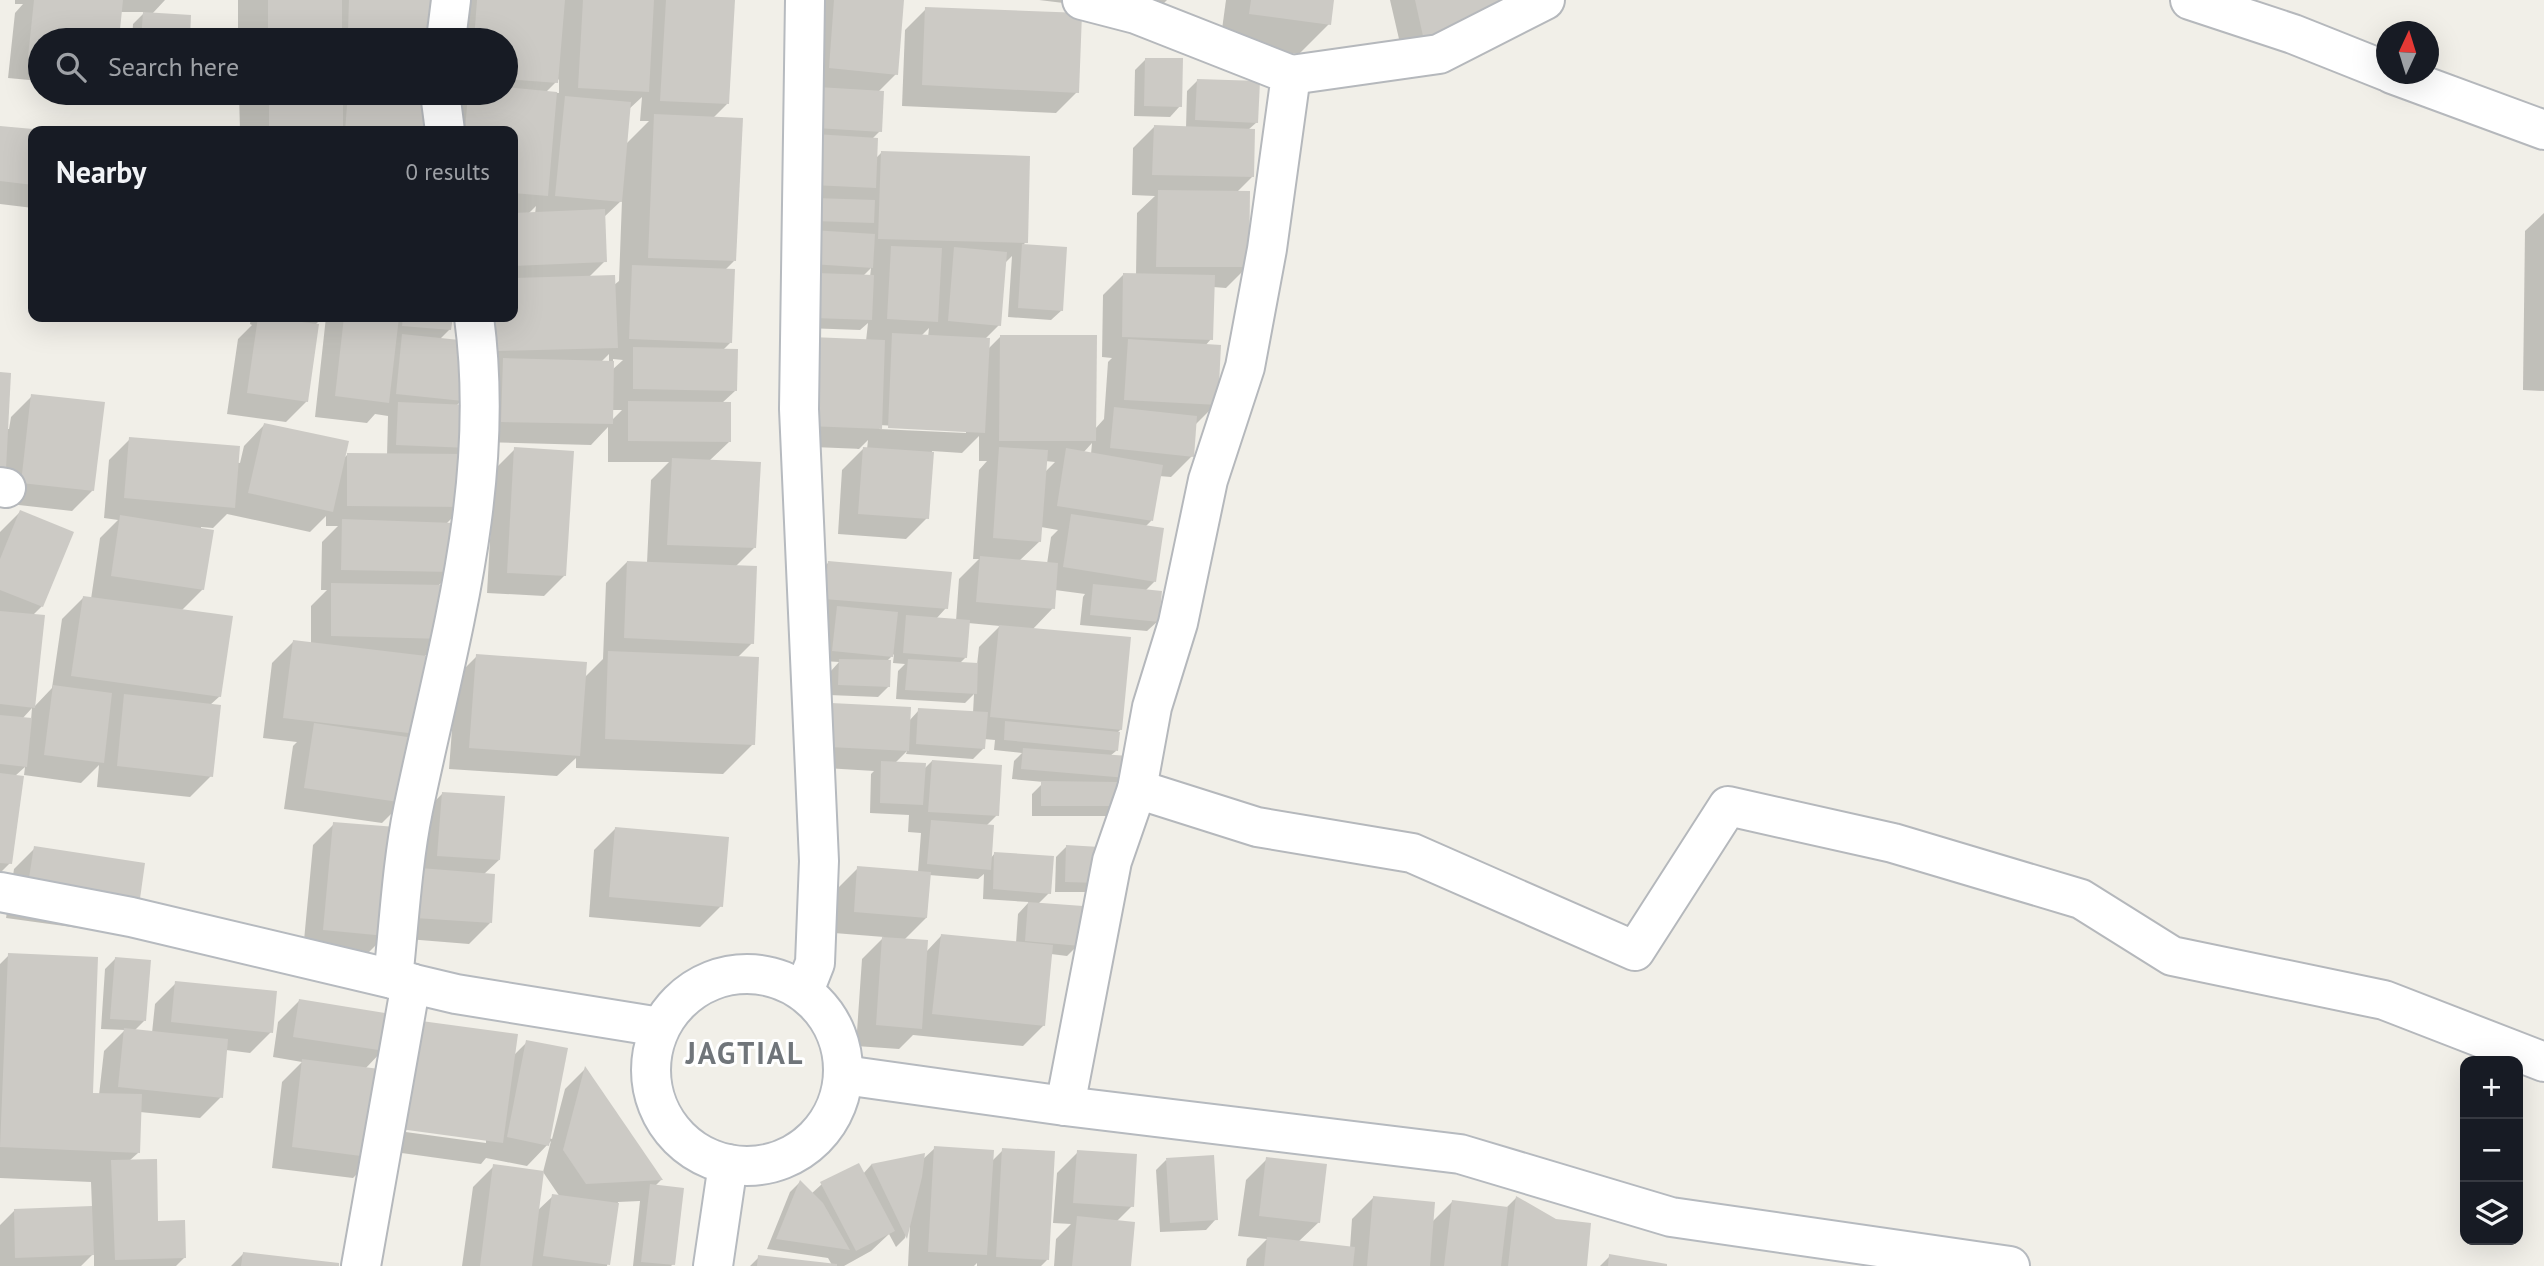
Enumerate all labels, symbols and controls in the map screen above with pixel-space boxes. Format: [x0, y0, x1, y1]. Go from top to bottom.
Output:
north arrow [2376, 21, 2439, 84]
search box [28, 28, 518, 105]
icon: search [52, 48, 90, 86]
text: Search here [108, 50, 239, 83]
text: Nearby [56, 152, 146, 191]
text: 0 results [406, 157, 490, 186]
district label: JAGTIAL [685, 1033, 804, 1072]
map controls [2460, 1056, 2523, 1245]
button: + [2460, 1056, 2523, 1119]
button: − [2460, 1119, 2523, 1182]
button: layers [2460, 1182, 2523, 1245]

